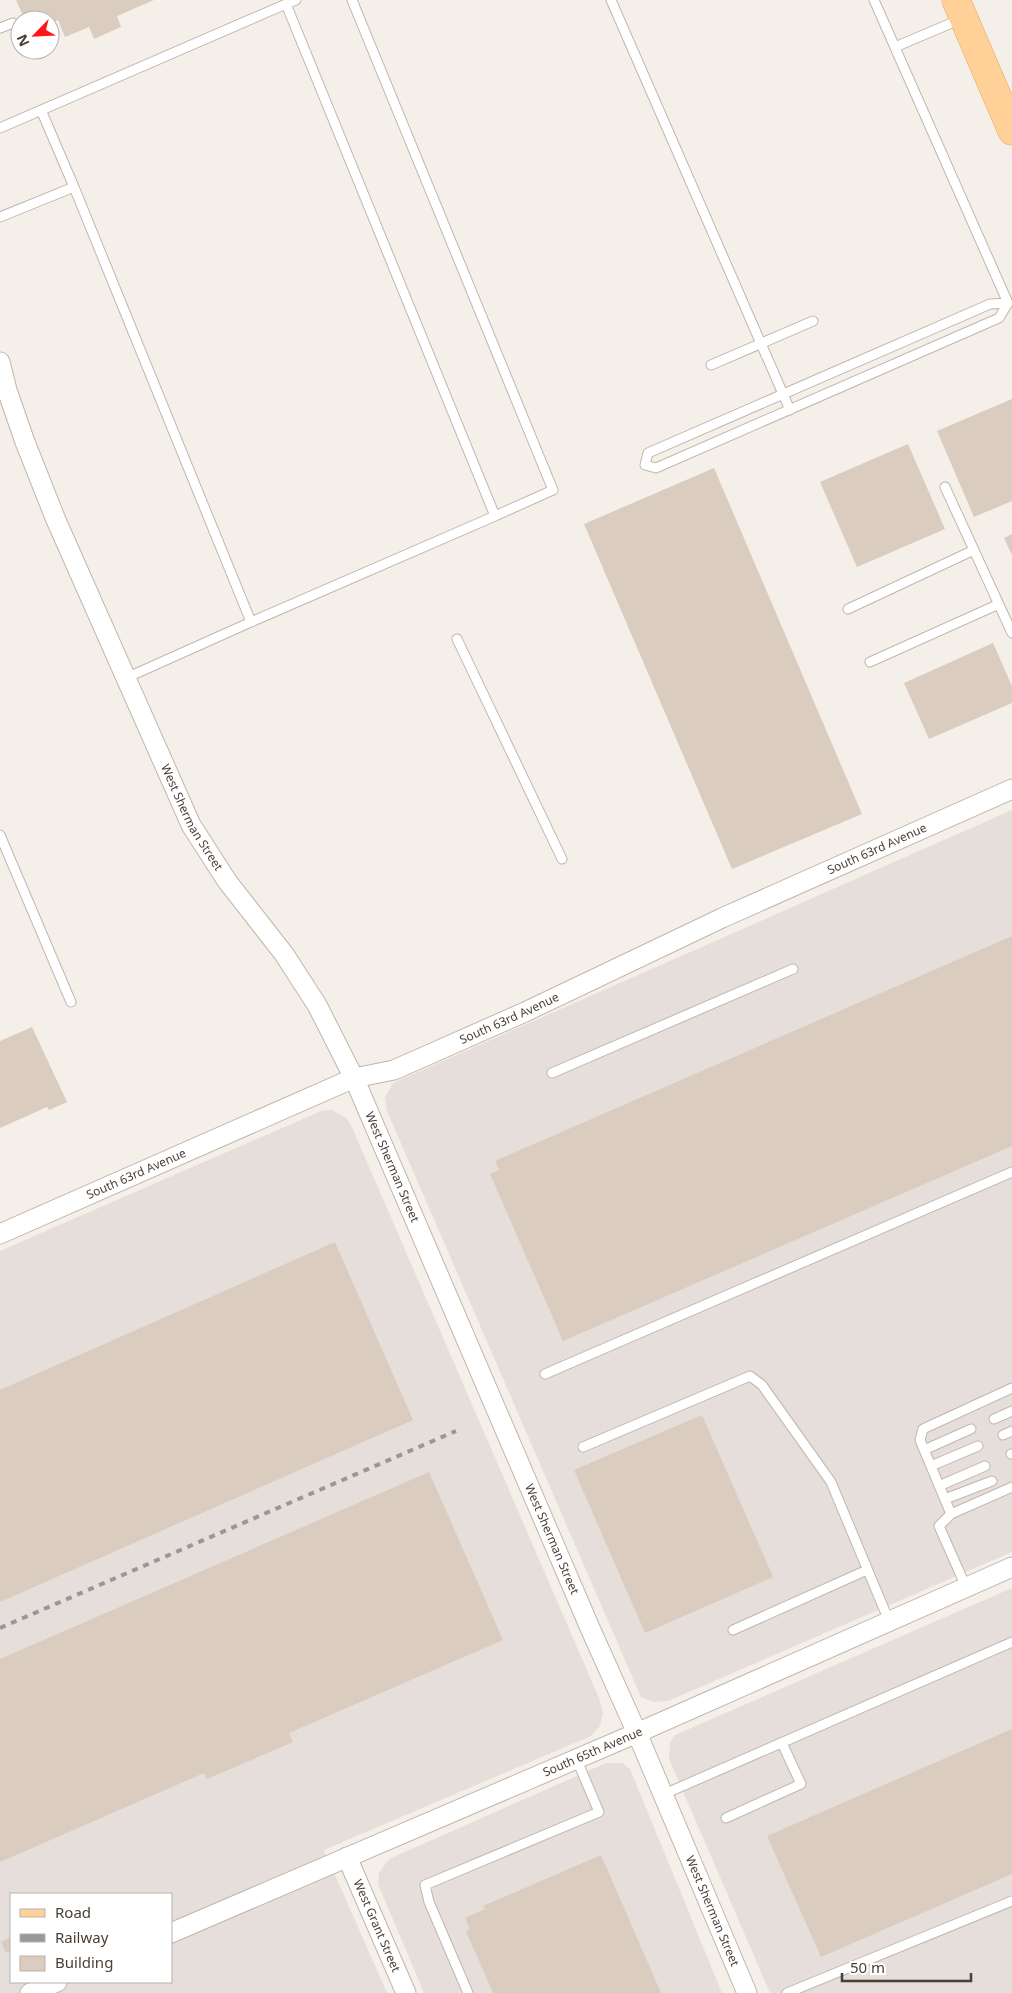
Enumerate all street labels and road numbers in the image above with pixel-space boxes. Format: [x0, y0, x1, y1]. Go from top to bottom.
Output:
street label: West Sherman Street [157, 761, 228, 874]
street label: South 63rd Avenue [824, 819, 930, 878]
street label: South 63rd Avenue [457, 988, 562, 1048]
street label: West Sherman Street [361, 1109, 424, 1225]
street label: South 63rd Avenue [84, 1144, 189, 1203]
street label: West Sherman Street [521, 1481, 584, 1598]
street label: South 65th Avenue [540, 1722, 645, 1780]
street label: West Sherman Street [682, 1853, 744, 1969]
street label: West Grant Street [350, 1877, 405, 1975]

